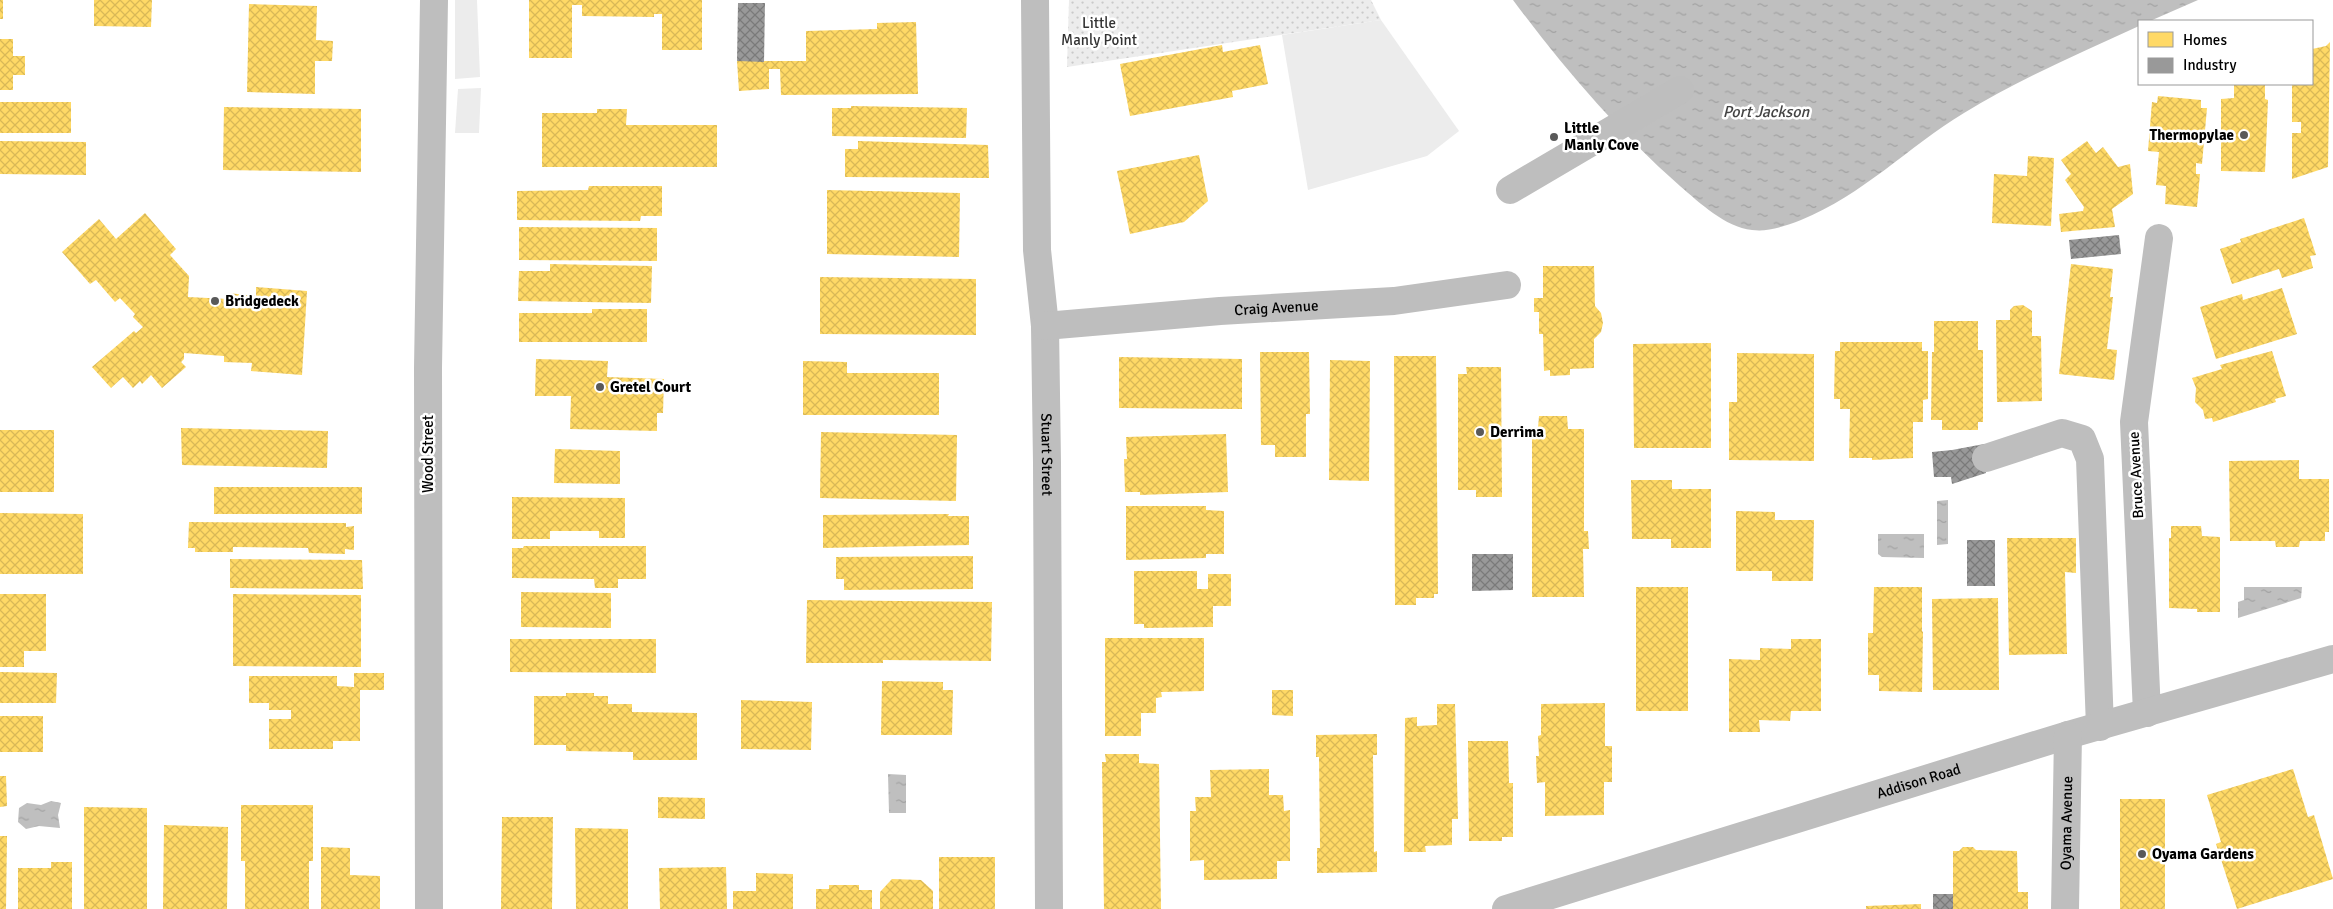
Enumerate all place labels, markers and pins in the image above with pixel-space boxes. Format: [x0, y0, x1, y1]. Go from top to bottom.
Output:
place label: Little Manly Cove [1564, 119, 1639, 154]
place label: Thermopylae [2150, 126, 2234, 144]
marker: Thermopylae [2238, 129, 2250, 141]
marker: Little Manly Cove [1548, 131, 1560, 143]
place label: Bridgedeck [225, 292, 299, 310]
marker: Bridgedeck [209, 295, 221, 307]
place label: Gretel Court [610, 378, 692, 396]
marker: Gretel Court [594, 381, 606, 393]
place label: Derrima [1490, 423, 1544, 441]
marker: Derrima [1474, 426, 1486, 438]
place label: Oyama Gardens [2152, 845, 2254, 863]
marker: Oyama Gardens [2136, 848, 2148, 860]

